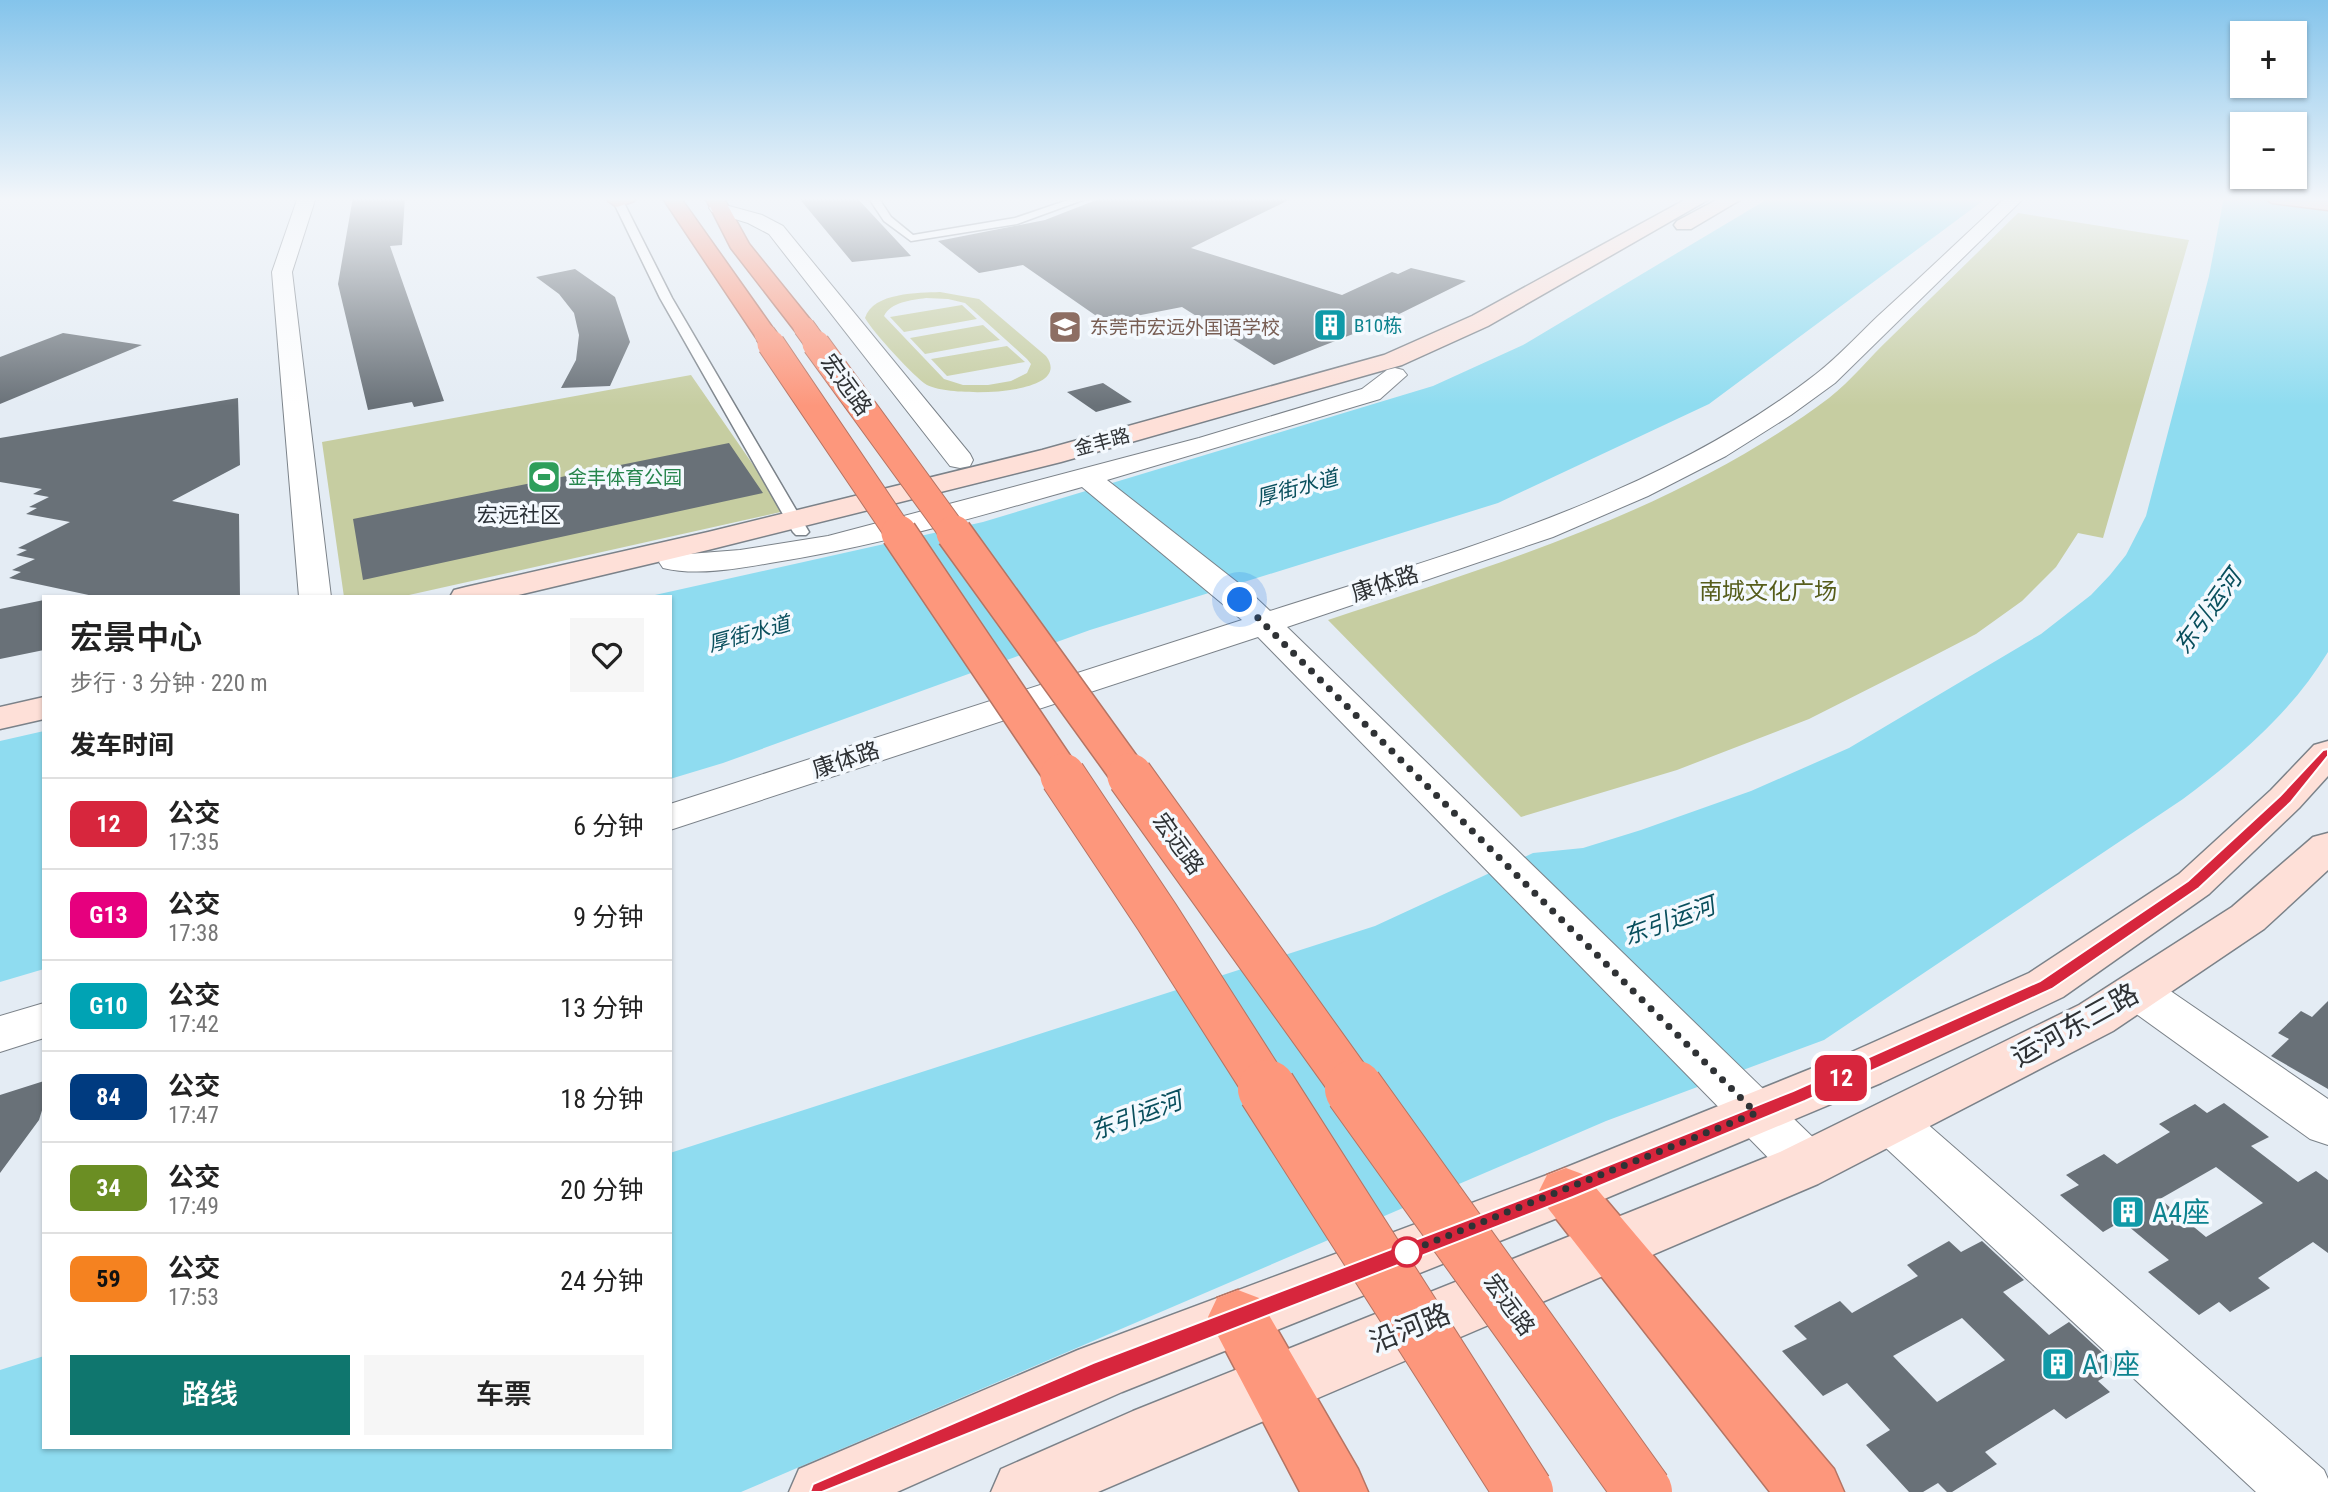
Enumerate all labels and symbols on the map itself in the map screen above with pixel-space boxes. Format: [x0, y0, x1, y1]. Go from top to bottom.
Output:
building icon: B10栋 [1311, 306, 1349, 344]
school or university icon: 东莞市宏远外国语学校 [1046, 308, 1084, 346]
place label: B10栋 [1354, 314, 1402, 337]
place label: 东莞市宏远外国语学校 [1090, 316, 1280, 339]
street label: 宏远路 [815, 349, 877, 421]
street label: 金丰路 [1071, 424, 1133, 460]
sports icon: 金丰体育公园 [525, 458, 563, 496]
water label: 厚街水道 [1253, 465, 1344, 510]
place label: 金丰体育公园 [568, 466, 682, 489]
district label: 宏远社区 [477, 503, 561, 527]
street label: 康体路 [1348, 560, 1422, 608]
water label: 东引运河 [2168, 562, 2250, 659]
park label: 南城文化广场 [1699, 578, 1837, 605]
your location [1222, 582, 1257, 617]
water label: 厚街水道 [705, 611, 796, 656]
street label: 康体路 [809, 736, 883, 784]
street label: 宏远路 [1147, 808, 1209, 880]
water label: 东引运河 [1619, 890, 1723, 951]
street label: 运河东三路 [2006, 977, 2144, 1073]
line badge: 12 [1810, 1055, 1872, 1101]
water label: 东引运河 [1086, 1085, 1190, 1146]
building icon: A4座 [2109, 1193, 2147, 1231]
place label: A4座 [2152, 1196, 2210, 1229]
unlabelled marker [1392, 1237, 1422, 1267]
street label: 宏远路 [1478, 1269, 1540, 1341]
street label: 沿河路 [1365, 1297, 1455, 1359]
building icon: A1座 [2039, 1345, 2077, 1383]
place label: A1座 [2082, 1348, 2140, 1381]

